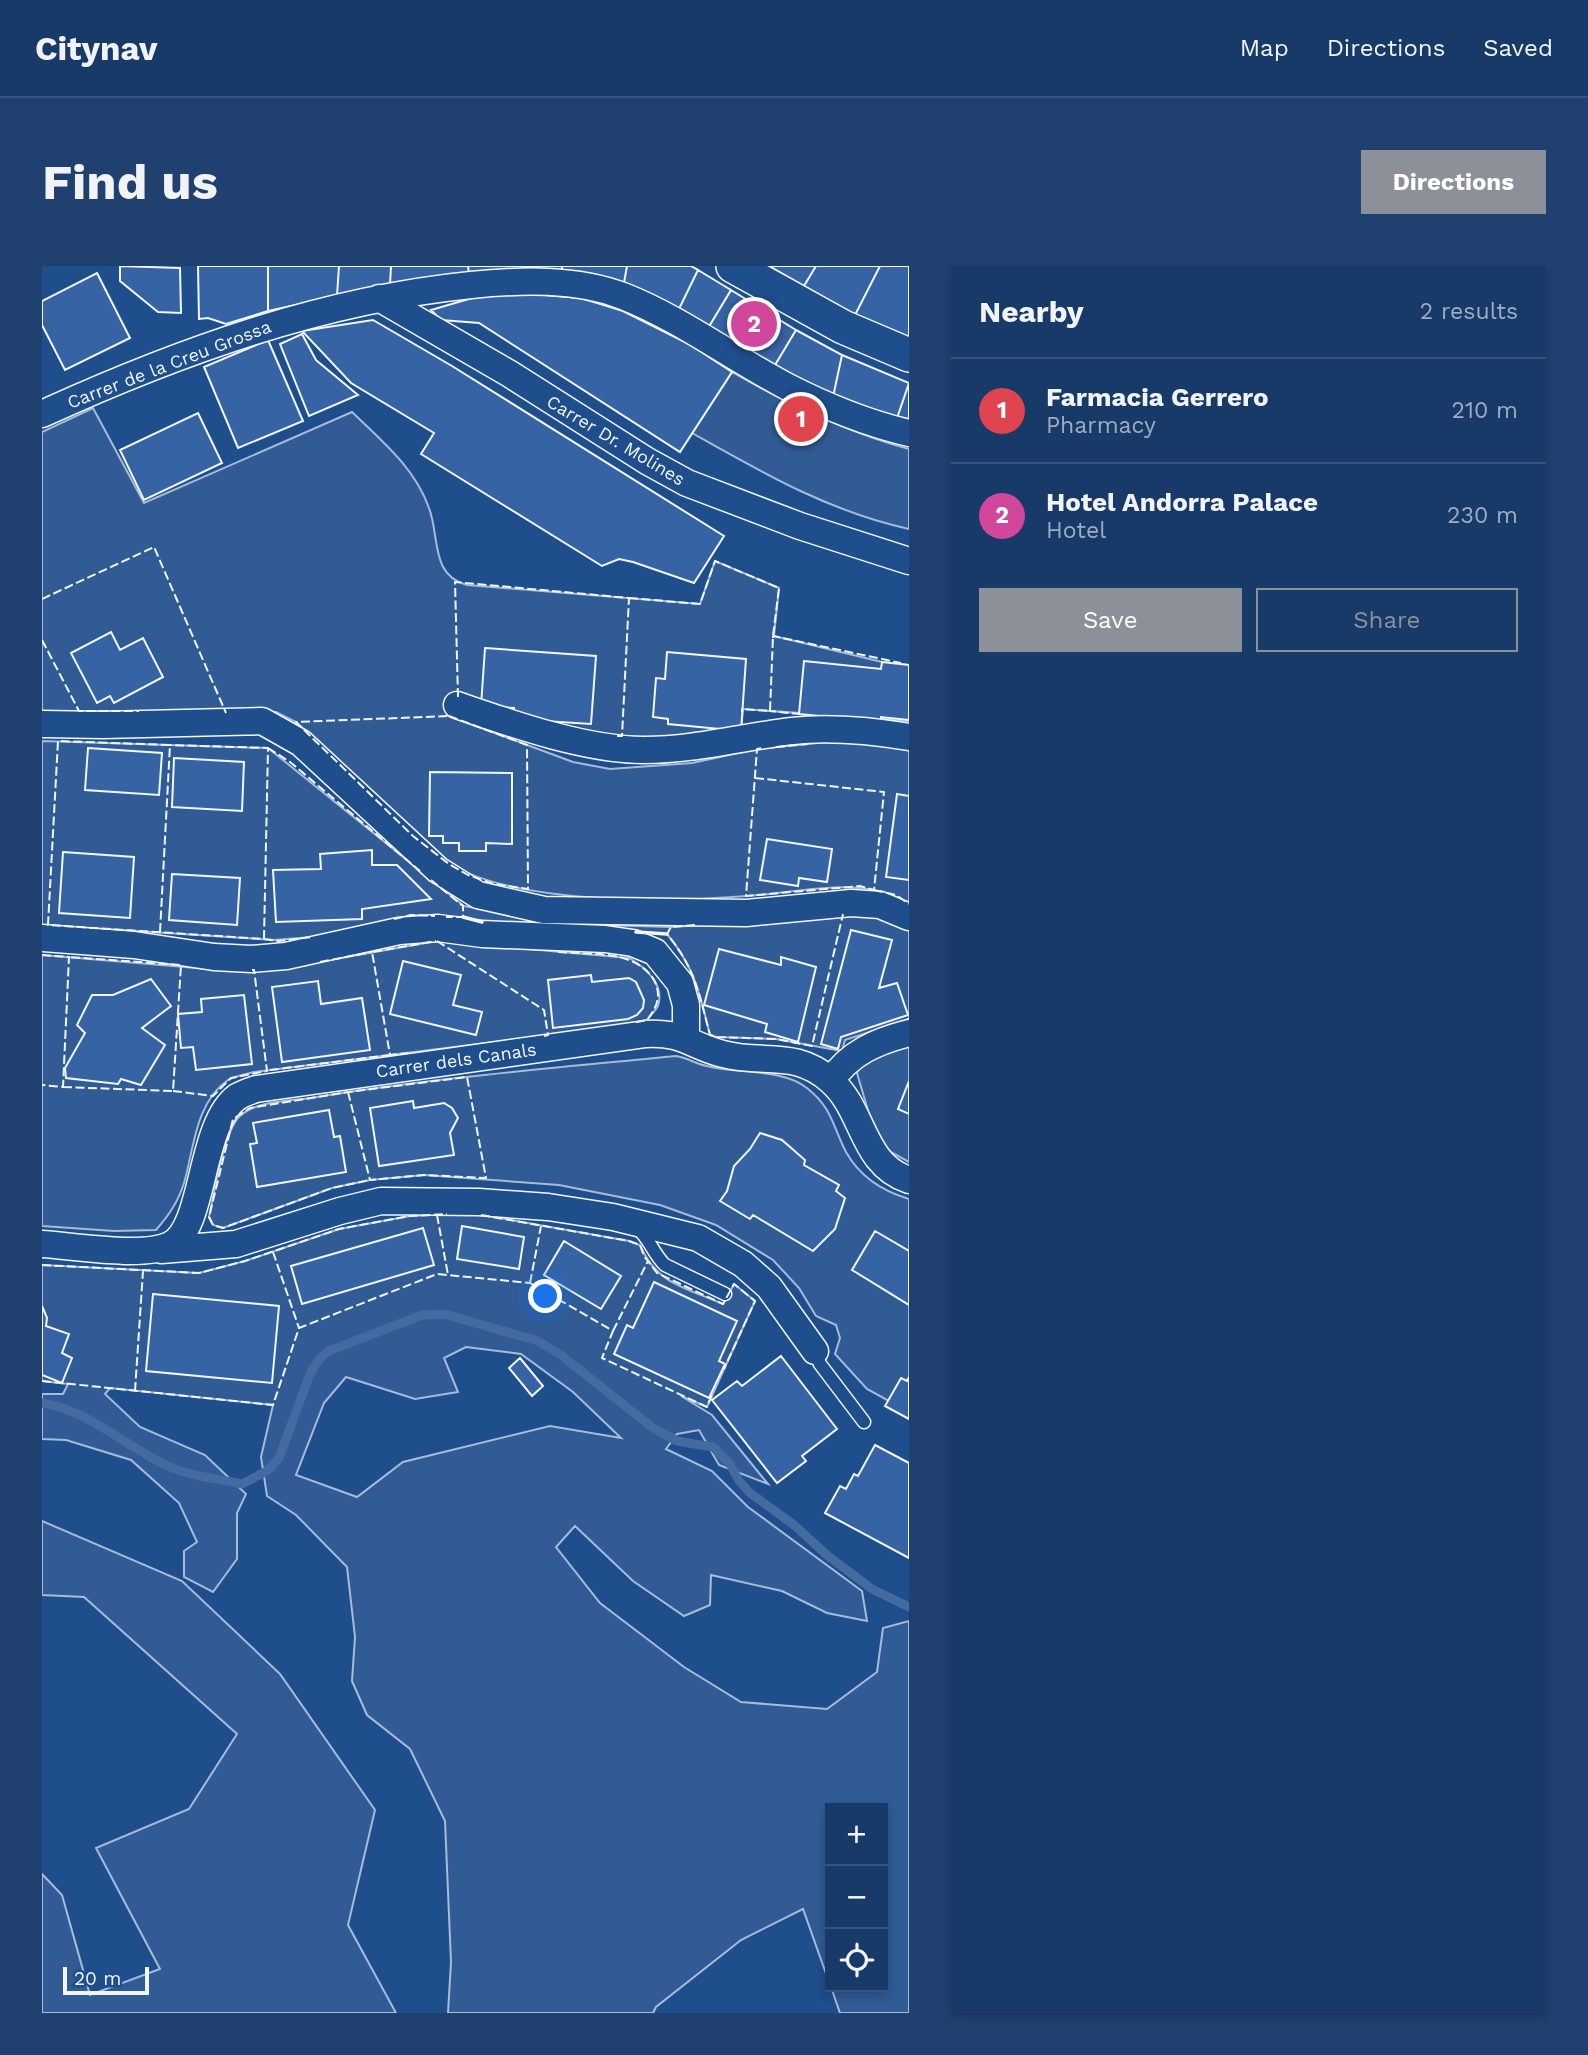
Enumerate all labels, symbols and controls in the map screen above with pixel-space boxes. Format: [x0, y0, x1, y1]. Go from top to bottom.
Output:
text: Citynav [35, 29, 157, 68]
text: Map [1240, 34, 1289, 62]
text: Directions [1327, 34, 1445, 62]
text: Saved [1483, 34, 1553, 62]
button: Directions [1361, 150, 1546, 214]
text: Find us [42, 153, 218, 211]
text: Nearby [979, 294, 1084, 329]
pin: 2 [731, 298, 777, 350]
text: 2 results [1420, 298, 1518, 325]
street label: Carrer de la Creu Grossa [64, 315, 274, 413]
text: Farmacia Gerrero [1046, 382, 1269, 412]
street label: Carrer Dr. Molines [543, 390, 689, 490]
pin: 1 [778, 393, 824, 445]
text: 1 [997, 397, 1007, 424]
text: 210 m [1452, 397, 1518, 424]
text: Pharmacy [1046, 412, 1156, 439]
text: Hotel Andorra Palace [1046, 487, 1318, 517]
text: 2 [995, 502, 1009, 529]
text: 230 m [1447, 502, 1518, 529]
text: Hotel [1046, 517, 1106, 544]
button: Save [979, 588, 1242, 652]
button: Share [1256, 588, 1518, 652]
street label: Carrer dels Canals [374, 1038, 538, 1082]
your location [528, 1279, 562, 1313]
map controls [825, 1803, 888, 1992]
button: + [825, 1803, 888, 1866]
button: − [825, 1866, 888, 1929]
button: locate [825, 1929, 888, 1992]
scale bar [63, 1964, 149, 1996]
text: 20 m [74, 1967, 121, 1990]

